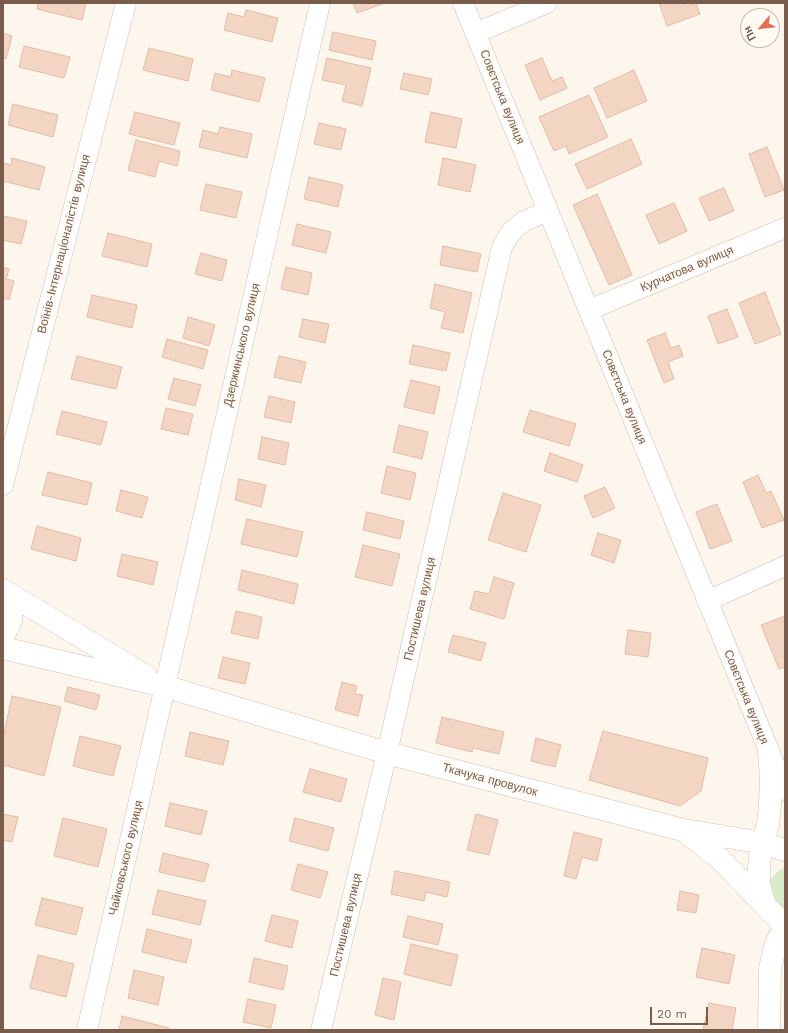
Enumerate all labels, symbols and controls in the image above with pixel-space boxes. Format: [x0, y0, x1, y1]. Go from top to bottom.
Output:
north arrow [740, 8, 780, 48]
text: Пн [741, 24, 759, 43]
street label: Совєтська вулиця [476, 48, 528, 146]
street label: Воїнів-Інтернаціоналістів вулиця [35, 153, 93, 335]
street label: Курчатова вулиця [638, 243, 736, 295]
street label: Дзержинського вулиця [221, 282, 263, 408]
street label: Совєтська вулиця [598, 348, 650, 446]
street label: Постишева вулиця [401, 556, 439, 662]
street label: Совєтська вулиця [720, 648, 772, 746]
street label: Ткачука провулок [441, 760, 539, 800]
street label: Чайковського вулиця [106, 799, 146, 917]
street label: Постишева вулиця [327, 872, 365, 978]
scale bar [652, 999, 710, 1025]
text: 20 m [657, 1007, 687, 1021]

